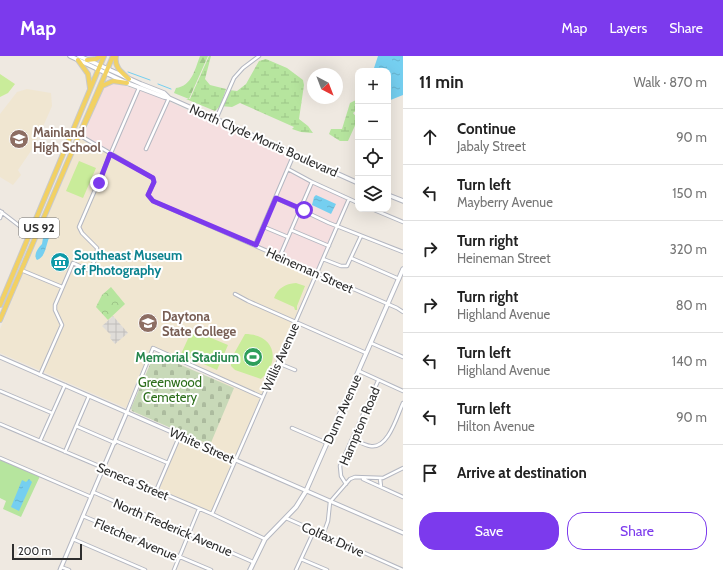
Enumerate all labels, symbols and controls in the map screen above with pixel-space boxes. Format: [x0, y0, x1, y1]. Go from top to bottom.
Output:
text: Map [20, 17, 56, 40]
text: Map [562, 19, 587, 37]
text: Layers [609, 19, 647, 37]
text: Share [669, 19, 703, 37]
north arrow [307, 68, 343, 104]
map controls [355, 68, 391, 212]
button: + [355, 68, 391, 104]
text: 11 min [419, 72, 464, 92]
text: Walk · 870 m [633, 74, 707, 90]
street label: North Clyde Morris Boulevard [187, 100, 341, 180]
button: − [355, 104, 391, 140]
text: Continue [457, 120, 516, 138]
place label: Mainland High School [33, 124, 102, 155]
icon: ahead [419, 126, 441, 148]
school or university icon: Mainland High School [8, 128, 30, 150]
text: 90 m [676, 129, 707, 145]
text: Jabaly Street [457, 138, 526, 154]
button: locate [355, 140, 391, 176]
route end [90, 174, 108, 192]
button: layers [355, 176, 391, 212]
text: Turn left [457, 176, 511, 194]
icon: left [419, 182, 441, 204]
text: 150 m [672, 185, 707, 201]
text: Mayberry Avenue [457, 194, 553, 210]
route start [295, 201, 313, 219]
road number: US 92 [19, 218, 59, 238]
text: Turn right [457, 232, 518, 250]
icon: right [419, 238, 441, 260]
text: 320 m [670, 241, 707, 257]
street label: Heineman Street [264, 244, 357, 297]
place label: Southeast Museum of Photography [74, 247, 182, 278]
text: Heineman Street [457, 250, 551, 266]
museum icon: Southeast Museum of Photography [49, 251, 71, 273]
text: Turn right [457, 288, 518, 306]
icon: right [419, 294, 441, 316]
text: 80 m [676, 297, 707, 313]
text: Highland Avenue [457, 306, 550, 322]
place label: Daytona State College [162, 308, 236, 339]
school or university icon: Daytona State College [137, 312, 159, 334]
street label: Willis Avenue [258, 320, 302, 394]
text: Turn left [457, 344, 511, 362]
sports icon: Memorial Stadium [242, 346, 264, 368]
place label: Memorial Stadium [135, 349, 239, 365]
icon: left [419, 350, 441, 372]
text: 140 m [672, 353, 707, 369]
text: Highland Avenue [457, 362, 550, 378]
street label: Dunn Avenue [319, 371, 365, 446]
park label: Greenwood Cemetery [138, 374, 202, 405]
street label: Hampton Road [335, 384, 383, 468]
text: Turn left [457, 400, 511, 418]
icon: left [419, 406, 441, 428]
text: 90 m [676, 409, 707, 425]
text: Hilton Avenue [457, 418, 535, 434]
street label: White Street [167, 424, 238, 467]
street label: Seneca Street [95, 459, 172, 504]
icon: arrive [419, 462, 441, 484]
text: Arrive at destination [457, 464, 587, 482]
street label: North Frederick Avenue [111, 495, 235, 560]
button: Save [419, 512, 559, 550]
button: Share [567, 512, 707, 550]
street label: Fletcher Avenue [92, 514, 180, 564]
street label: Colfax Drive [299, 518, 367, 560]
scale bar [12, 542, 82, 561]
text: 200 m [18, 544, 51, 558]

